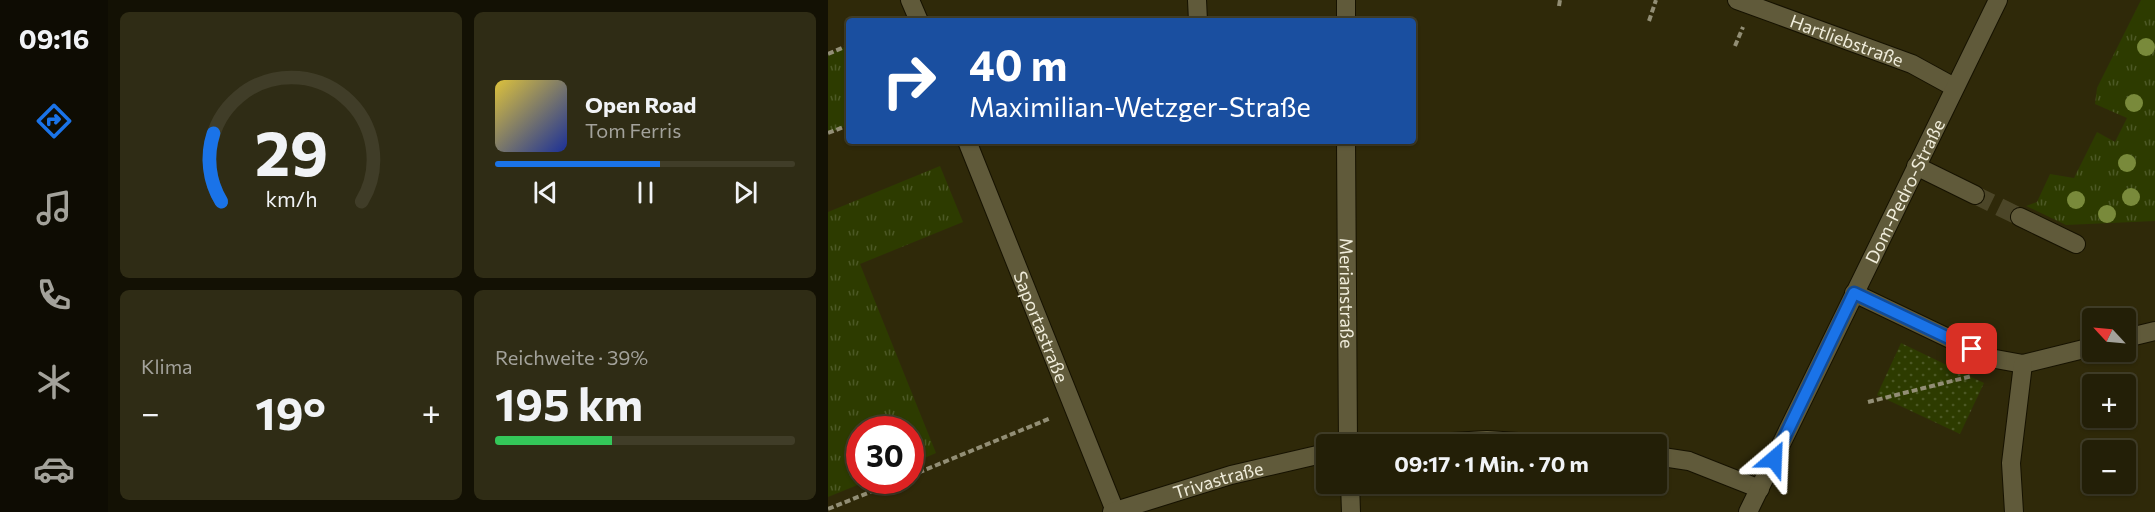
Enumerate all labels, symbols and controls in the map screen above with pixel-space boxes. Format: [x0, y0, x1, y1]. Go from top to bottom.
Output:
street label: Hartliebstraße [1787, 9, 1907, 71]
text: 09:16 [19, 22, 89, 55]
text: 40 m [969, 38, 1067, 90]
icon: right [870, 42, 948, 120]
text: Maximilian-Wetzger-Straße [969, 90, 1311, 123]
text: Open Road [585, 91, 696, 118]
icon: directions [33, 100, 75, 142]
text: 29 [254, 113, 328, 189]
street label: Dom-Pedro-Straße [1860, 115, 1949, 267]
text: Tom Ferris [585, 118, 681, 142]
icon: previous [529, 176, 562, 209]
icon: pause [629, 176, 662, 209]
icon: next [729, 176, 762, 209]
text: km/h [265, 185, 317, 211]
icon: music [33, 187, 75, 229]
street label: Merianstraße [1336, 238, 1358, 348]
street label: Saportastraße [1009, 268, 1073, 385]
icon: phone [33, 274, 75, 316]
north arrow [2082, 308, 2136, 362]
map controls [2082, 308, 2136, 494]
pin [1946, 323, 1997, 374]
icon: arrive [1955, 332, 1988, 365]
text: Reichweite · 39% [495, 345, 648, 369]
text: Klima [141, 354, 193, 378]
icon: climate [33, 361, 75, 403]
button: + [2082, 374, 2136, 428]
text: 195 km [495, 375, 643, 430]
text: 19° [255, 384, 326, 439]
text: − [141, 391, 160, 432]
text: + [422, 391, 441, 432]
speed limit sign: 30 [846, 416, 924, 494]
position arrow [1742, 427, 1806, 491]
button: − [2082, 440, 2136, 494]
icon: car [33, 448, 75, 490]
text: 09:17 · 1 Min. · 70 m [1394, 450, 1589, 477]
street label: Trivastraße [1170, 457, 1265, 503]

